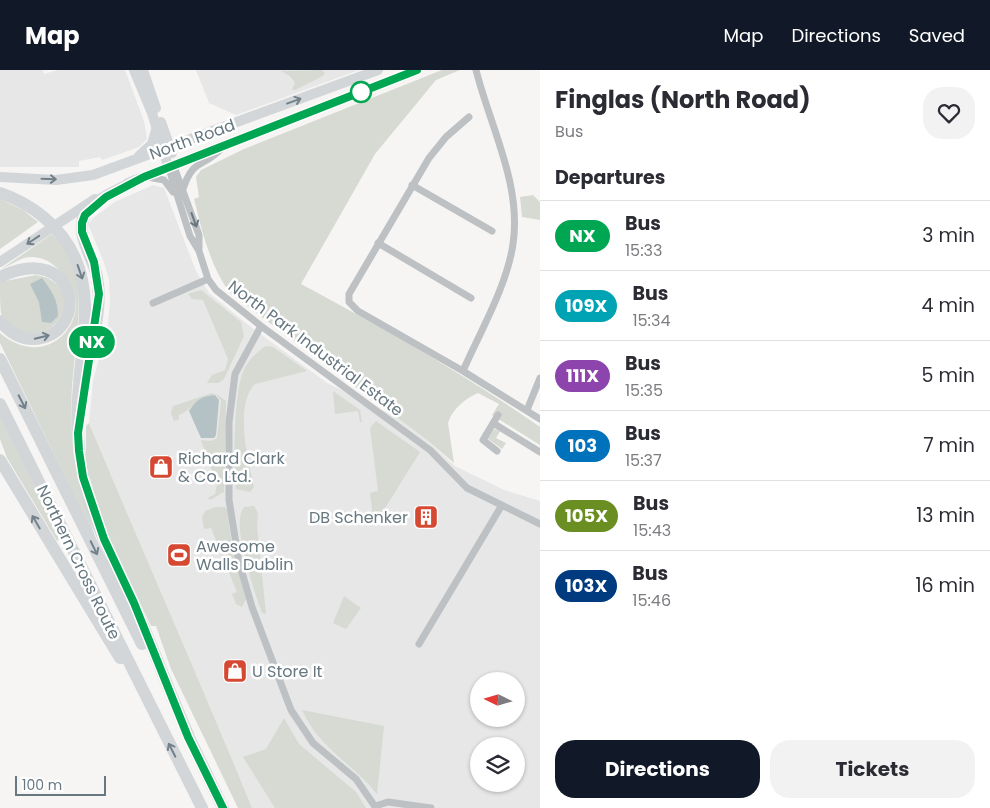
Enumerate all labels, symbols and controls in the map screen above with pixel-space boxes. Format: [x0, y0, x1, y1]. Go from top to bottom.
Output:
text: Map [25, 19, 80, 52]
text: Map [724, 23, 763, 48]
text: Directions [791, 23, 881, 48]
text: Saved [909, 23, 965, 48]
unlabelled marker [350, 81, 372, 103]
text: Finglas (North Road) [555, 83, 811, 116]
button: heart [923, 87, 975, 139]
one-way arrow [286, 96, 301, 105]
street label: North Road [146, 113, 238, 166]
text: Bus [555, 120, 583, 143]
text: Departures [555, 164, 665, 191]
one-way arrow [40, 175, 56, 184]
text: Bus [625, 210, 661, 237]
one-way arrow [190, 212, 199, 227]
text: 3 min [922, 222, 975, 249]
text: NX [569, 223, 596, 248]
one-way arrow [27, 236, 41, 246]
text: 15:33 [625, 239, 662, 262]
one-way arrow [76, 263, 85, 279]
street label: North Park Industrial Estate [223, 275, 408, 422]
text: Bus [632, 280, 668, 307]
text: 4 min [922, 292, 975, 319]
text: 109X [565, 293, 607, 318]
text: 15:34 [632, 309, 671, 332]
line badge: NX [70, 326, 114, 358]
text: NX [79, 329, 105, 354]
one-way arrow [34, 332, 50, 341]
text: Bus [625, 350, 661, 377]
text: 5 min [922, 362, 975, 389]
text: 111X [566, 363, 599, 388]
text: 15:35 [625, 379, 663, 402]
one-way arrow [17, 395, 27, 410]
text: Bus [625, 420, 661, 447]
text: 7 min [923, 432, 975, 459]
text: 103 [568, 433, 597, 458]
place label: Richard Clark & Co. Ltd. [178, 447, 286, 488]
text: 15:37 [625, 449, 662, 472]
shop icon: Richard Clark & Co. Ltd. [148, 454, 174, 480]
street label: Northern Cross Route [31, 481, 126, 643]
text: Bus [633, 490, 669, 517]
text: 13 min [916, 502, 975, 529]
text: 105X [565, 503, 608, 528]
building icon: DB Schenker [413, 504, 439, 530]
place label: DB Schenker [309, 506, 408, 529]
one-way arrow [31, 516, 41, 530]
text: 15:43 [633, 519, 671, 542]
place label: Awesome Walls Dublin [196, 535, 293, 576]
one-way arrow [90, 540, 99, 555]
sports icon: Awesome Walls Dublin [166, 542, 192, 568]
text: Bus [632, 560, 668, 587]
text: 16 min [915, 572, 975, 599]
text: 103X [565, 573, 607, 598]
text: 15:46 [632, 589, 671, 612]
shop icon: U Store It [222, 658, 248, 684]
place label: U Store It [252, 660, 323, 683]
north arrow [470, 672, 525, 728]
map controls [470, 672, 525, 792]
button: layers [470, 737, 525, 792]
button: Directions [555, 740, 760, 798]
button: Tickets [770, 740, 975, 798]
one-way arrow [167, 742, 177, 757]
scale bar [15, 773, 106, 796]
text: 100 m [22, 775, 62, 795]

